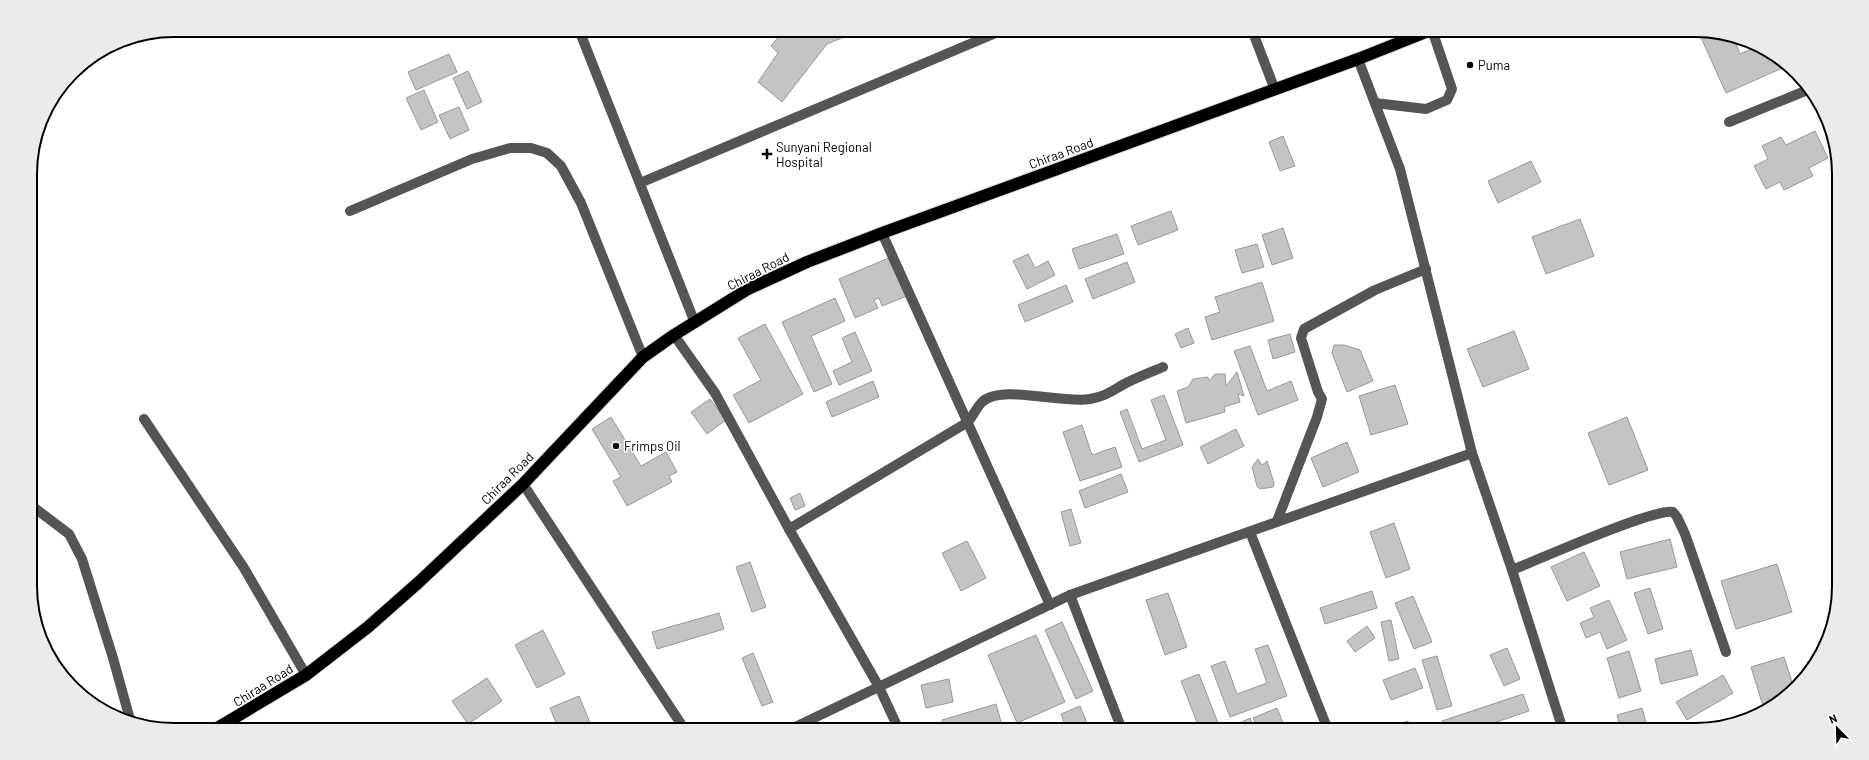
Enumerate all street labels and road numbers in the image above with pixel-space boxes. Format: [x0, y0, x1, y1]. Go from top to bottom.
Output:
street label: Chiraa Road [1027, 134, 1095, 172]
street label: Chiraa Road [724, 249, 792, 293]
street label: Chiraa Road [477, 448, 537, 508]
street label: Chiraa Road [230, 660, 296, 710]

